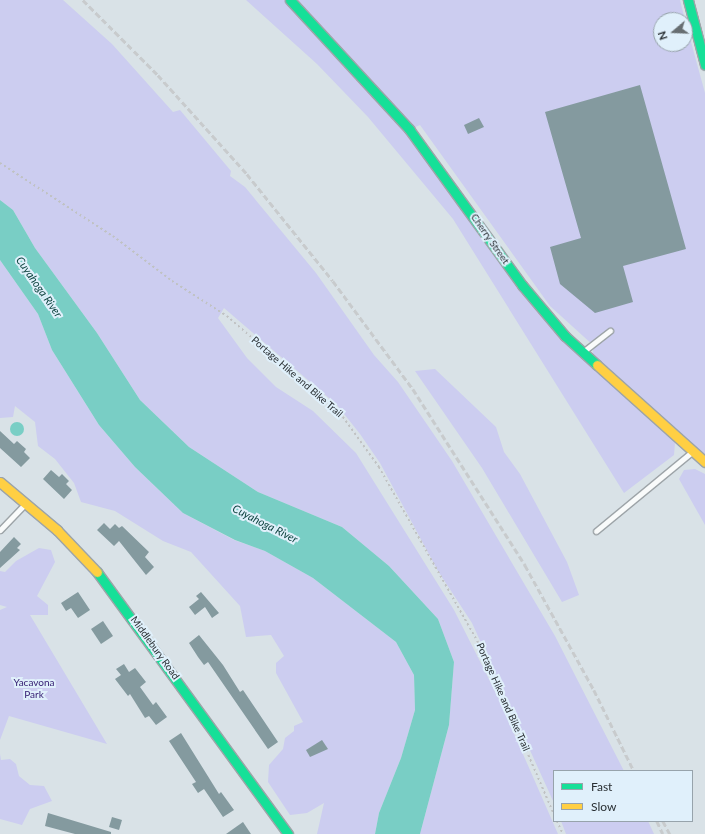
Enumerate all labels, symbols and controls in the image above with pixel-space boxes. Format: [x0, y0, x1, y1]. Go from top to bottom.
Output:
north arrow [653, 12, 693, 52]
text: N [655, 30, 670, 42]
street label: Cherry Street [468, 211, 512, 267]
water label: Cuyahoga River [13, 254, 65, 320]
street label: Portage Hike and Bike Trail [249, 334, 345, 420]
water label: Cuyahoga River [230, 502, 300, 546]
street label: Middlebury Road [128, 614, 182, 682]
street label: Portage Hike and Bike Trail [474, 641, 532, 753]
park label: Yacavona Park [14, 676, 54, 700]
legend [553, 770, 693, 822]
text: Fast [591, 779, 612, 794]
text: Slow [591, 799, 616, 814]

